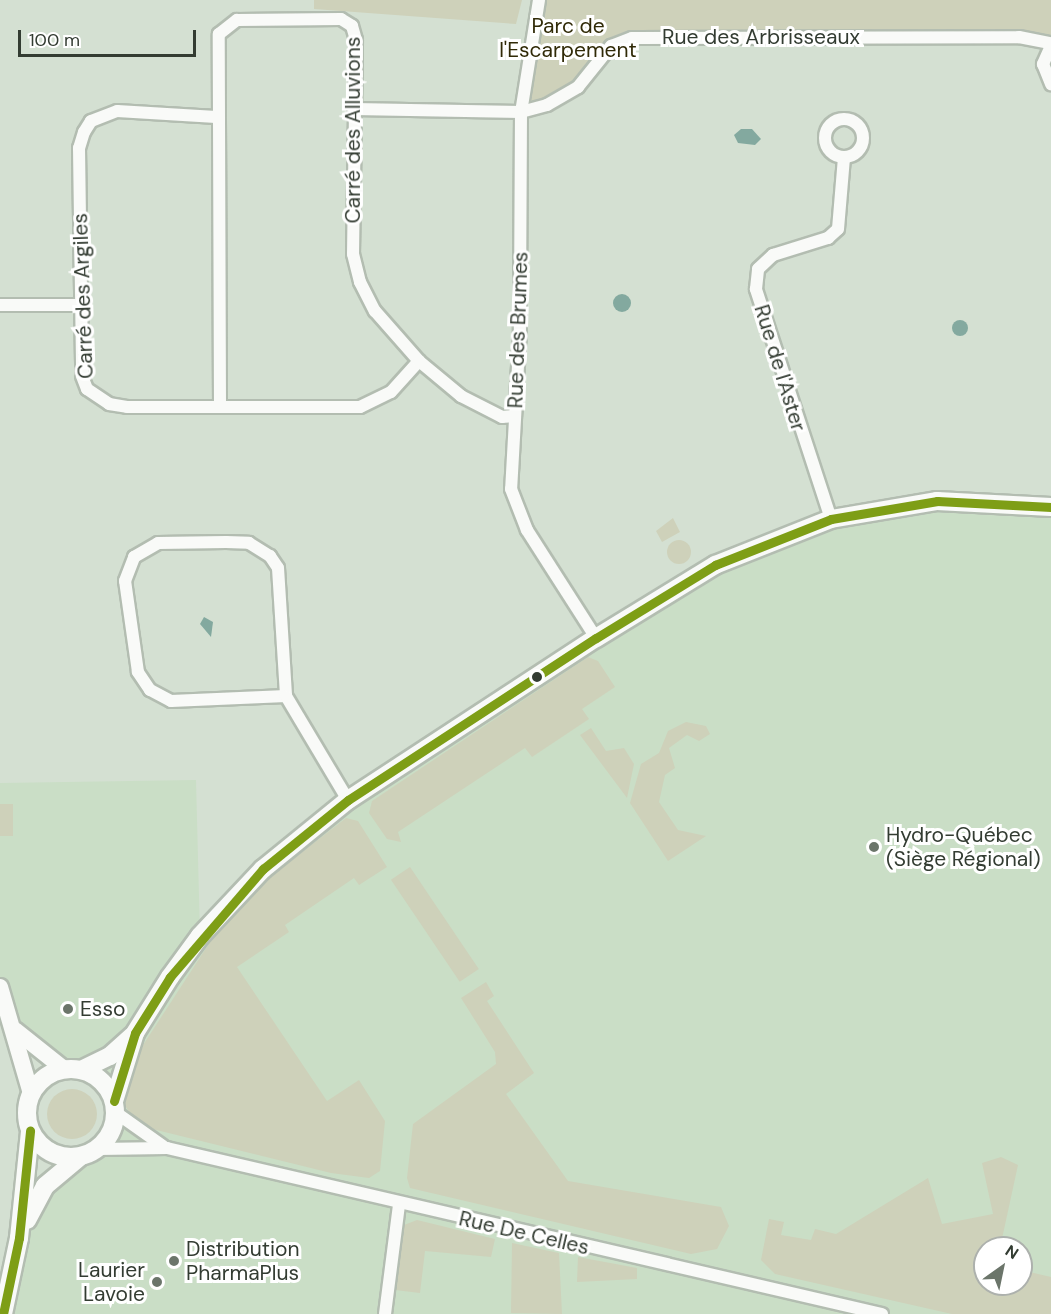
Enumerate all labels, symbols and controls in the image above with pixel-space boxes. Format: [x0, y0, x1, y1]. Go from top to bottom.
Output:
park label: Parc de l'Escarpement [499, 13, 637, 63]
scale bar [21, 18, 200, 56]
street label: Rue des Arbrisseaux [662, 24, 860, 50]
text: 100 m [29, 28, 80, 52]
street label: Carré des Alluvions [340, 37, 366, 223]
street label: Carré des Argiles [68, 213, 98, 379]
street label: Rue des Brumes [503, 251, 533, 409]
street label: Rue de l'Aster [749, 302, 811, 434]
unlabelled marker [531, 671, 543, 683]
place label: Hydro-Québec (Siège Régional) [886, 822, 1041, 872]
marker: Hydro-Québec (Siège Régional) [867, 840, 881, 854]
place label: Esso [80, 996, 125, 1022]
marker: Esso [61, 1002, 75, 1016]
street label: Rue De Celles [456, 1206, 592, 1260]
place label: Distribution PharmaPlus [186, 1236, 300, 1286]
north arrow [973, 1236, 1033, 1296]
text: N [1001, 1240, 1023, 1264]
marker: Distribution PharmaPlus [167, 1254, 181, 1268]
place label: Laurier Lavoie [78, 1257, 145, 1307]
marker: Laurier Lavoie [150, 1275, 164, 1289]

